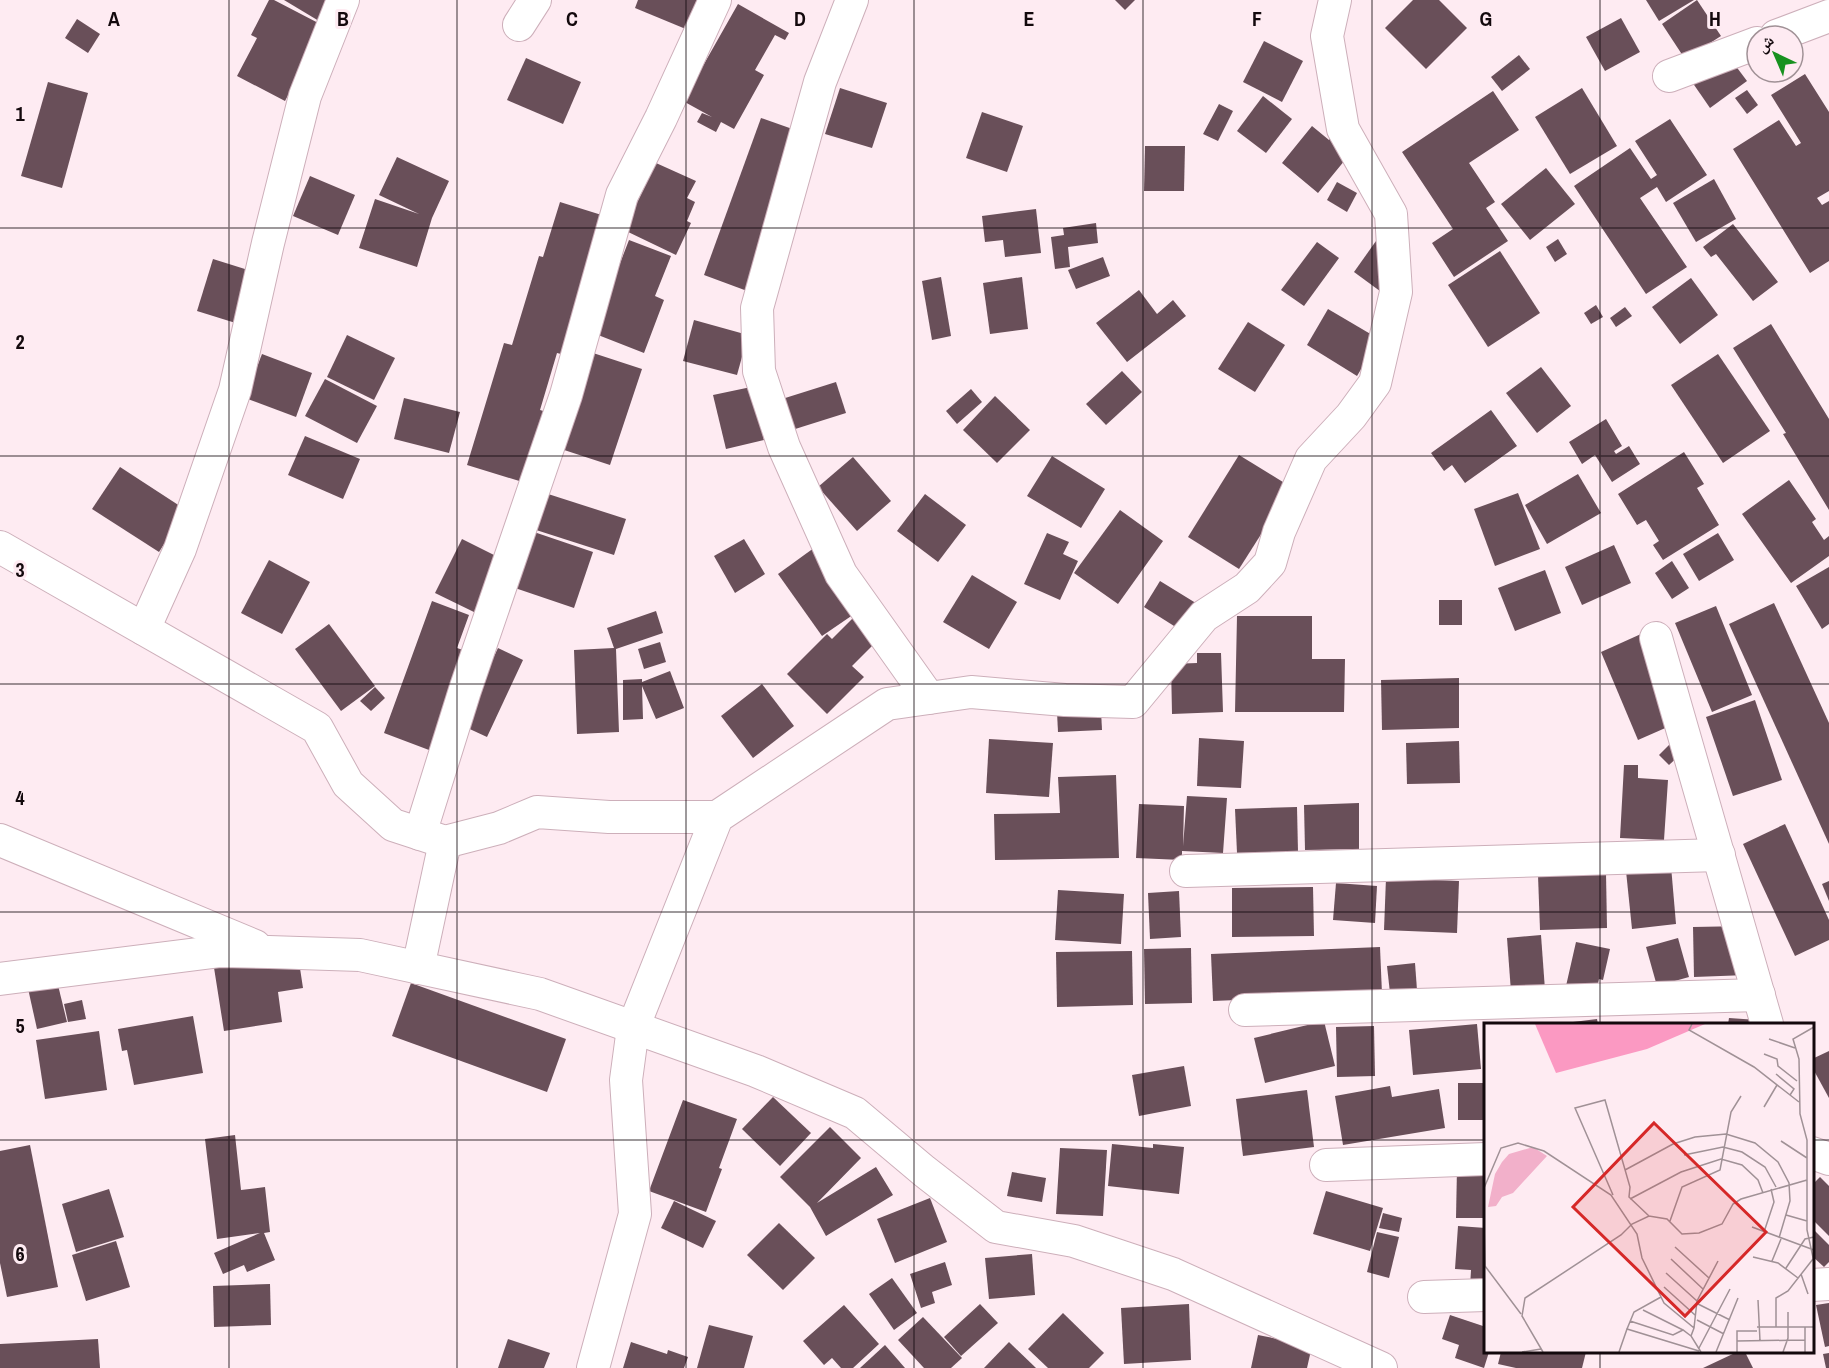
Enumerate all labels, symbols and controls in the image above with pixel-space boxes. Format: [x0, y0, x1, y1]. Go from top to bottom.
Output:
text: A [108, 5, 120, 32]
text: B [337, 5, 349, 32]
text: C [566, 5, 578, 32]
text: D [794, 5, 806, 32]
text: E [1024, 5, 1035, 32]
text: F [1252, 5, 1262, 32]
text: G [1480, 5, 1492, 32]
text: H [1709, 5, 1721, 32]
north arrow [1745, 24, 1805, 84]
text: ش [1751, 29, 1778, 57]
text: 1 [15, 100, 25, 127]
text: 2 [15, 328, 25, 355]
text: 3 [15, 556, 25, 583]
text: 4 [15, 784, 25, 811]
text: 5 [15, 1012, 25, 1039]
inset map [1484, 1023, 1814, 1353]
text: 6 [15, 1240, 25, 1267]

